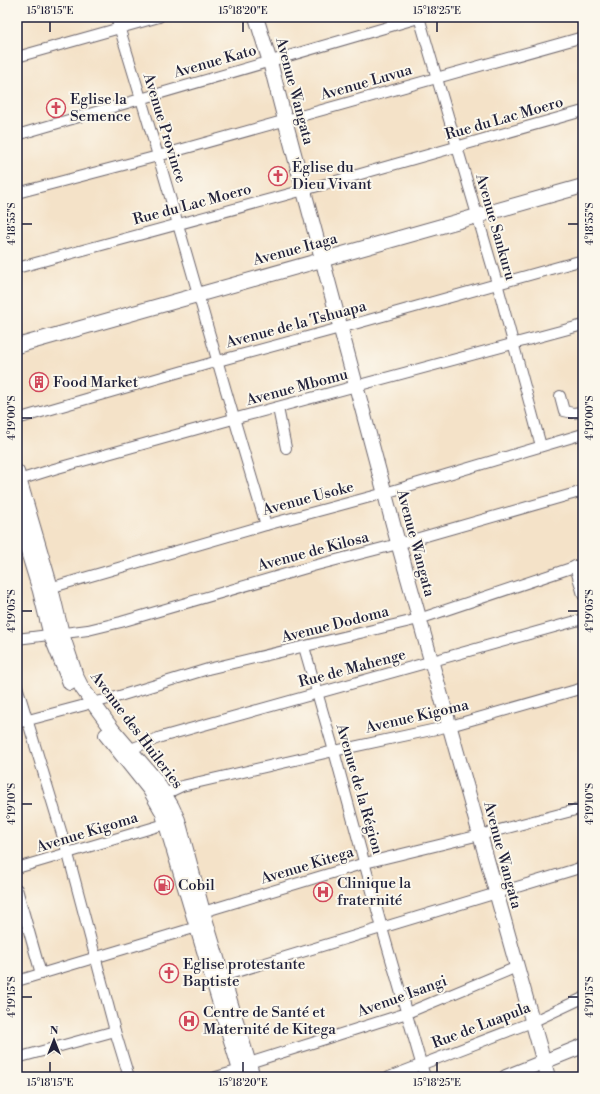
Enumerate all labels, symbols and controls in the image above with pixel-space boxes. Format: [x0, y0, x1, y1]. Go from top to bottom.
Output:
text: 15°18'15"E [27, 5, 73, 17]
text: 15°18'20"E [218, 5, 268, 17]
text: 15°18'25"E [413, 5, 461, 17]
street label: Avenue Wangata [271, 34, 318, 147]
street label: Avenue Kato [171, 41, 259, 83]
street label: Avenue Luvua [317, 60, 415, 105]
street label: Avenue Province [139, 70, 190, 185]
place label: Eglise la Semence [70, 90, 131, 126]
street label: Rue du Lac Moero [443, 93, 565, 144]
church icon: Eglise la Semence [45, 97, 67, 119]
place label: Église du Dieu Vivant [292, 157, 373, 194]
church icon: Église du Dieu Vivant [267, 165, 289, 187]
street label: Avenue Sankuru [471, 171, 520, 283]
street label: Rue du Lac Moero [131, 180, 253, 229]
text: 4°18'55"S [6, 202, 18, 245]
text: 4°18'55"S [584, 202, 596, 245]
street label: Avenue Itaga [250, 229, 340, 270]
street label: Avenue de la Tshuapa [223, 297, 369, 353]
street label: Avenue Mbomu [243, 365, 350, 410]
building icon: Food Market [28, 371, 50, 393]
place label: Food Market [53, 373, 139, 392]
text: 4°19'00"S [6, 395, 18, 440]
text: 4°19'00"S [584, 395, 596, 440]
street label: Avenue Usoke [259, 477, 356, 520]
street label: Avenue Wangata [392, 486, 439, 599]
street label: Avenue de Kilosa [254, 527, 371, 576]
text: 4°19'05"S [6, 589, 18, 633]
text: 4°19'05"S [584, 589, 596, 633]
street label: Avenue Dodoma [278, 602, 391, 647]
street label: Rue de Mahenge [296, 645, 408, 692]
street label: Avenue des Huileries [86, 667, 187, 793]
street label: Avenue Kigoma [363, 695, 471, 738]
street label: Avenue de la Région [332, 721, 387, 857]
text: 4°19'10"S [6, 783, 18, 825]
text: 4°19'10"S [584, 783, 596, 825]
street label: Avenue Wangata [479, 798, 526, 911]
street label: Avenue Kigoma [33, 808, 141, 857]
street label: Avenue Kitega [257, 842, 356, 889]
fuel station icon: Cobil [153, 874, 175, 896]
place label: Clinique la fraternité [337, 874, 412, 910]
place label: Cobil [178, 876, 215, 895]
hospital icon: Clinique la fraternité [312, 881, 334, 903]
place label: Eglise protestante Baptiste [182, 955, 305, 991]
church icon: Eglise protestante Baptiste [158, 962, 180, 984]
street label: Avenue Isangi [354, 971, 450, 1022]
text: 4°19'15"S [6, 976, 18, 1018]
text: 4°19'15"S [584, 976, 596, 1018]
street label: Rue de Luapula [429, 998, 534, 1053]
place label: Centre de Santé et Maternité de Kitega [203, 1003, 336, 1039]
hospital icon: Centre de Santé et Maternité de Kitega [178, 1010, 200, 1032]
north arrow [34, 1020, 74, 1060]
text: N [50, 1024, 59, 1038]
text: 15°18'15"E [27, 1077, 73, 1089]
text: 15°18'20"E [218, 1077, 268, 1089]
text: 15°18'25"E [413, 1077, 461, 1089]

